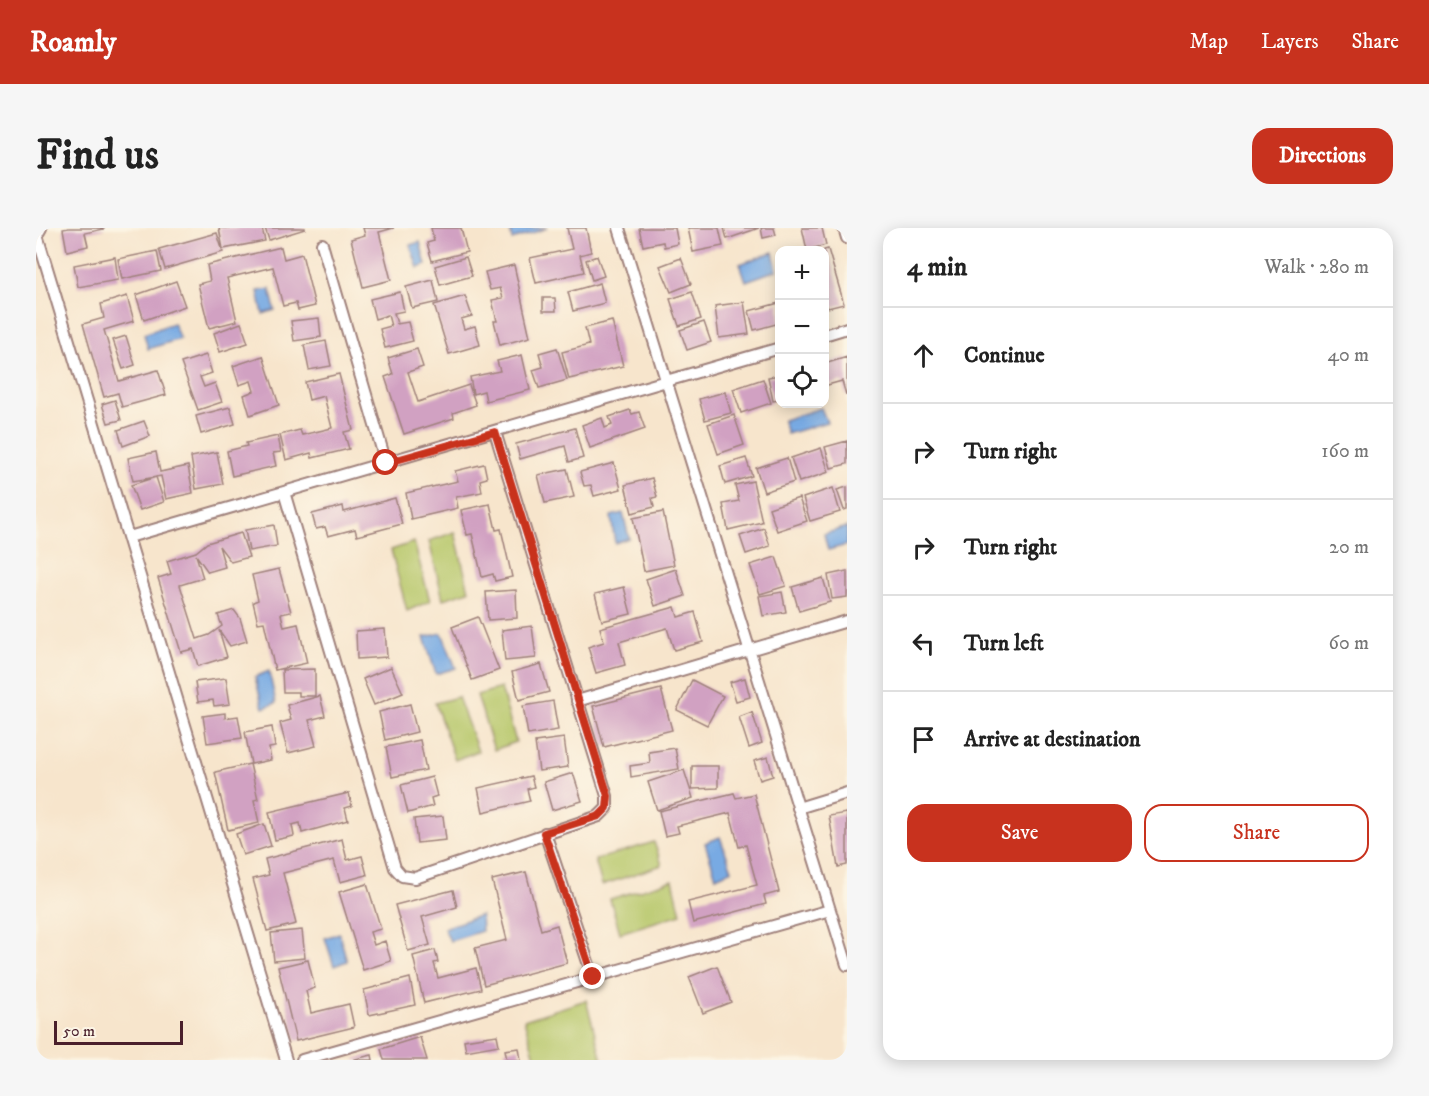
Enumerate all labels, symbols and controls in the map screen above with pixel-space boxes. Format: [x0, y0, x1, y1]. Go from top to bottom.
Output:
text: Roamly [30, 25, 116, 60]
text: Map [1189, 29, 1228, 55]
text: Layers [1261, 29, 1319, 55]
text: Share [1352, 29, 1399, 55]
button: Directions [1252, 128, 1393, 184]
text: Find us [36, 130, 159, 182]
map controls [775, 246, 829, 408]
button: + [775, 246, 829, 300]
text: 4 min [907, 251, 967, 284]
text: Walk · 280 m [1264, 255, 1369, 280]
button: − [775, 300, 829, 354]
icon: ahead [907, 339, 940, 372]
text: Continue [964, 342, 1045, 369]
text: 40 m [1327, 343, 1369, 368]
button: locate [775, 354, 829, 408]
icon: right [907, 435, 940, 468]
text: Turn right [964, 438, 1057, 465]
text: 160 m [1321, 439, 1369, 464]
route start [372, 449, 398, 475]
icon: right [907, 531, 940, 564]
text: Turn right [964, 534, 1057, 561]
text: 20 m [1329, 535, 1369, 560]
icon: left [907, 627, 940, 660]
text: Turn left [964, 630, 1044, 657]
text: 60 m [1329, 631, 1369, 656]
icon: arrive [907, 723, 940, 756]
text: Arrive at destination [964, 726, 1141, 753]
button: Save [907, 804, 1132, 862]
button: Share [1144, 804, 1369, 862]
route end [579, 963, 605, 989]
scale bar [54, 1018, 183, 1046]
text: 50 m [63, 1021, 95, 1041]

